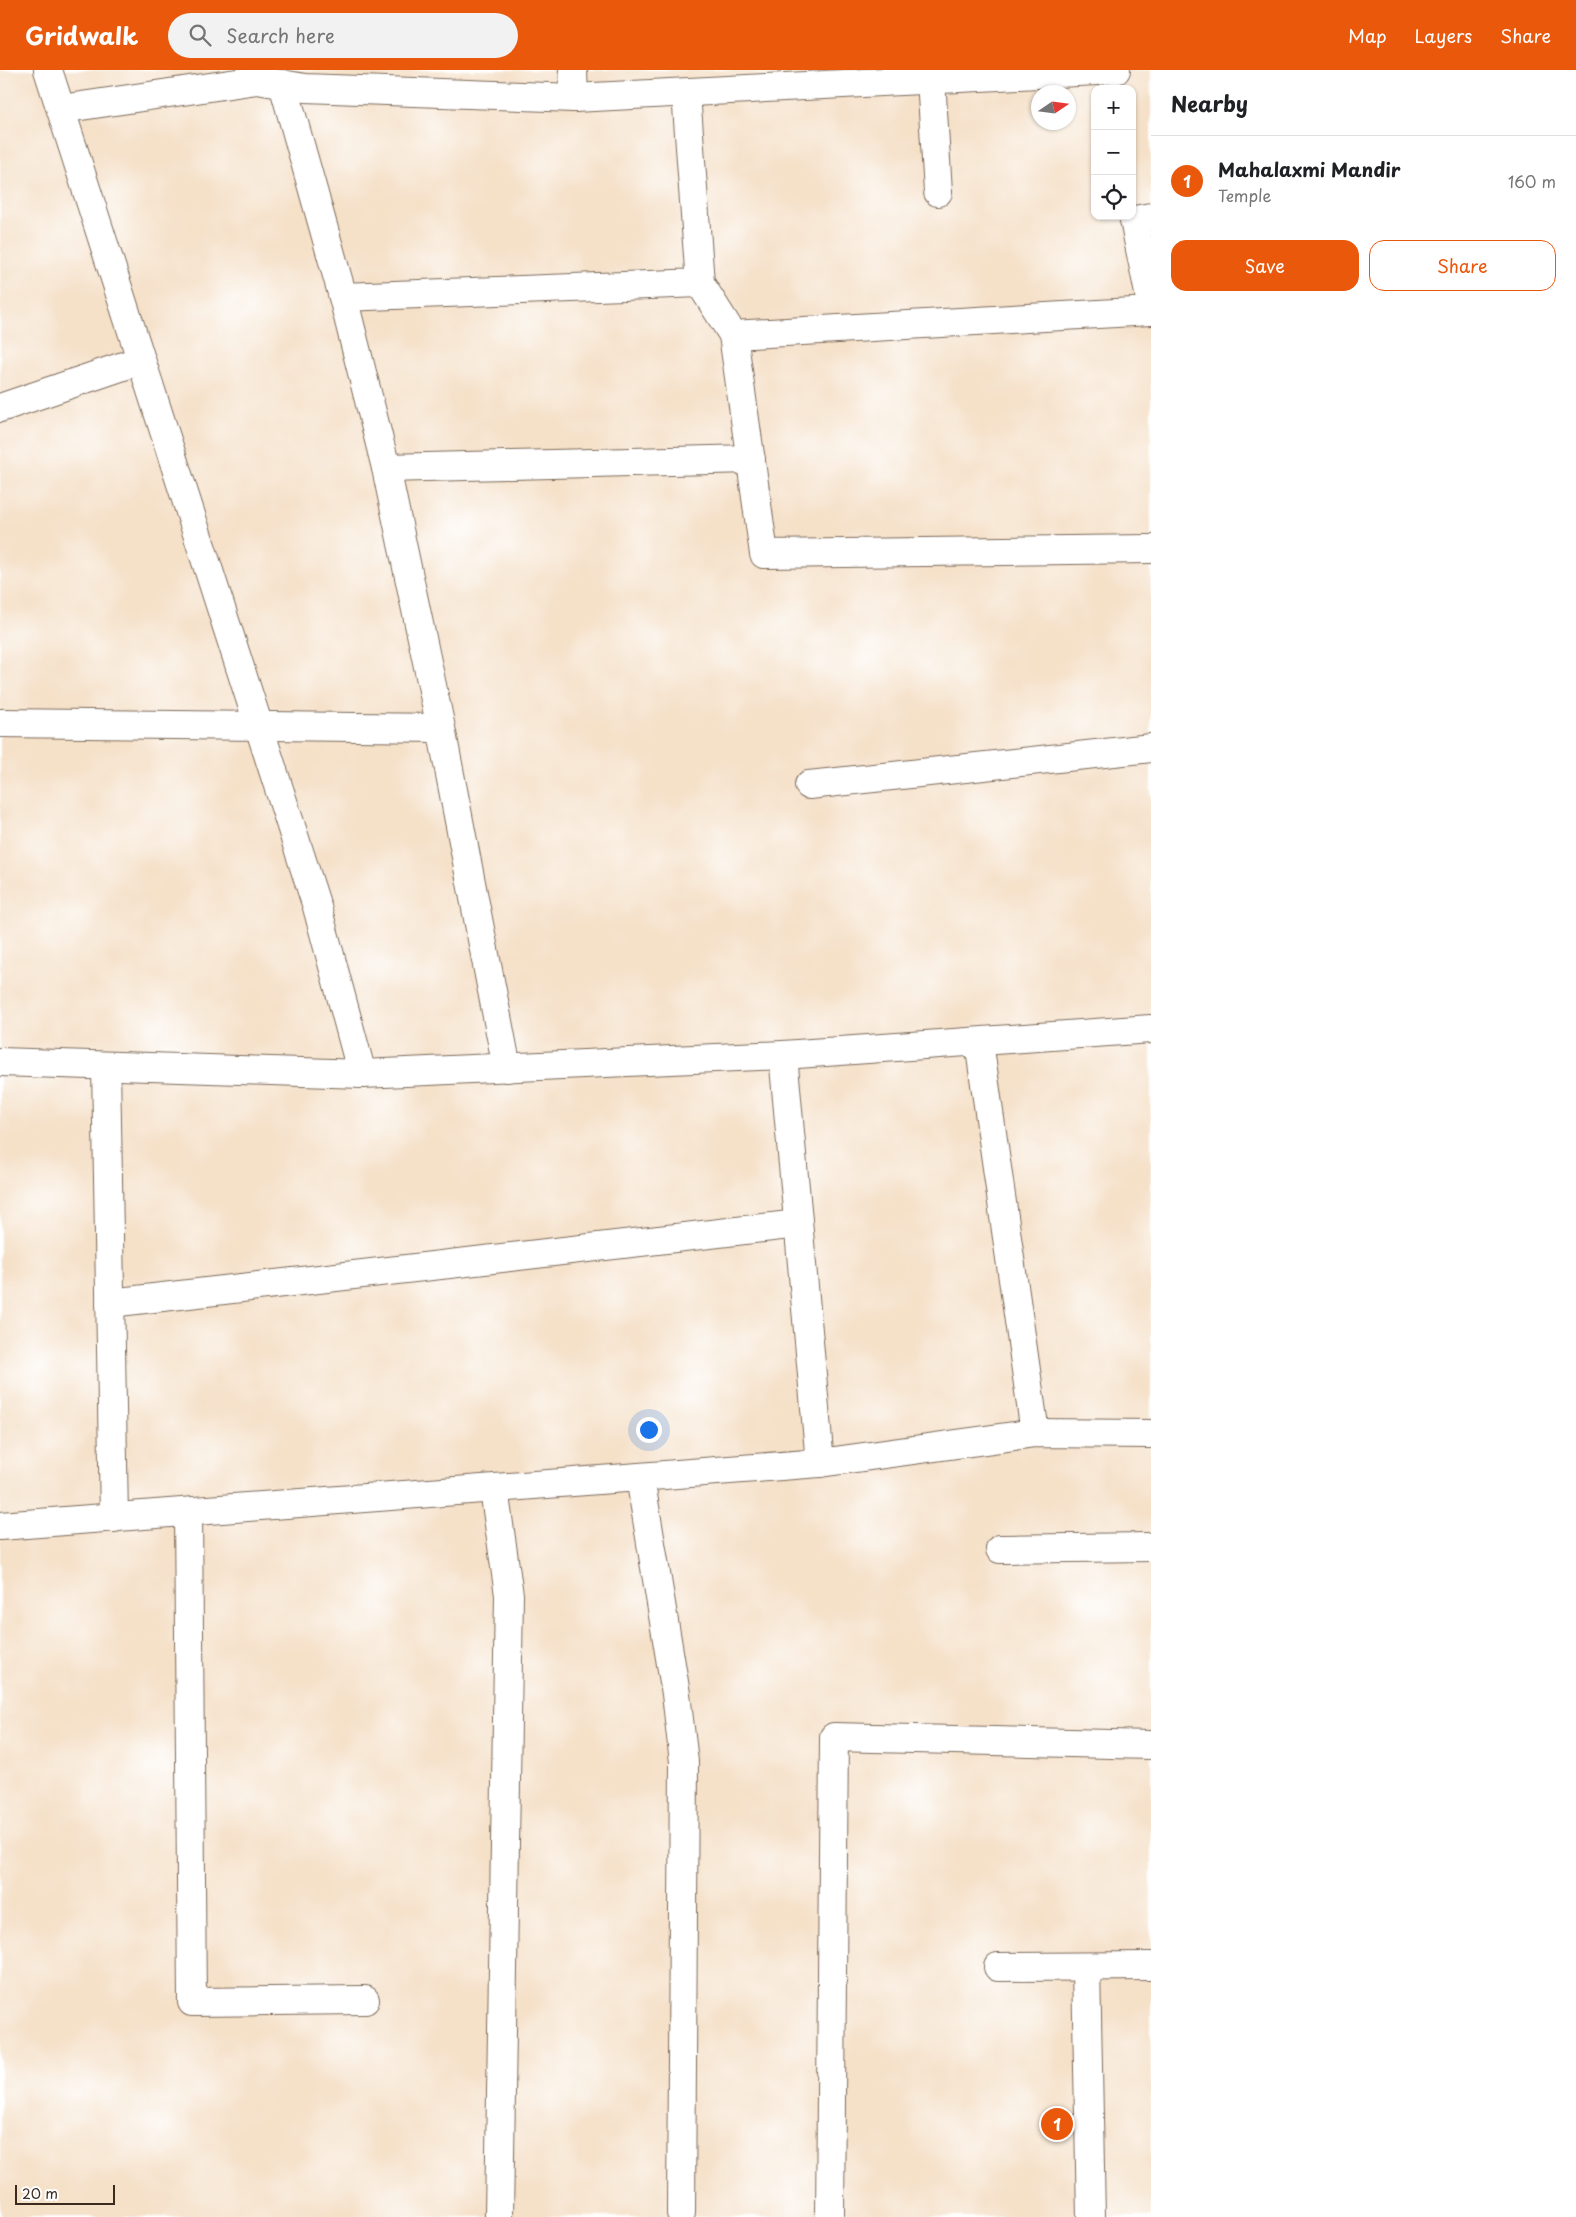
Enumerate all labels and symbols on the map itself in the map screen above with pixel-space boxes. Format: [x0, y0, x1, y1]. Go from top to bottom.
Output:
north arrow [1031, 85, 1076, 130]
your location [636, 1417, 662, 1443]
pin: 1 [1041, 2105, 1073, 2143]
scale bar [15, 2182, 115, 2205]

